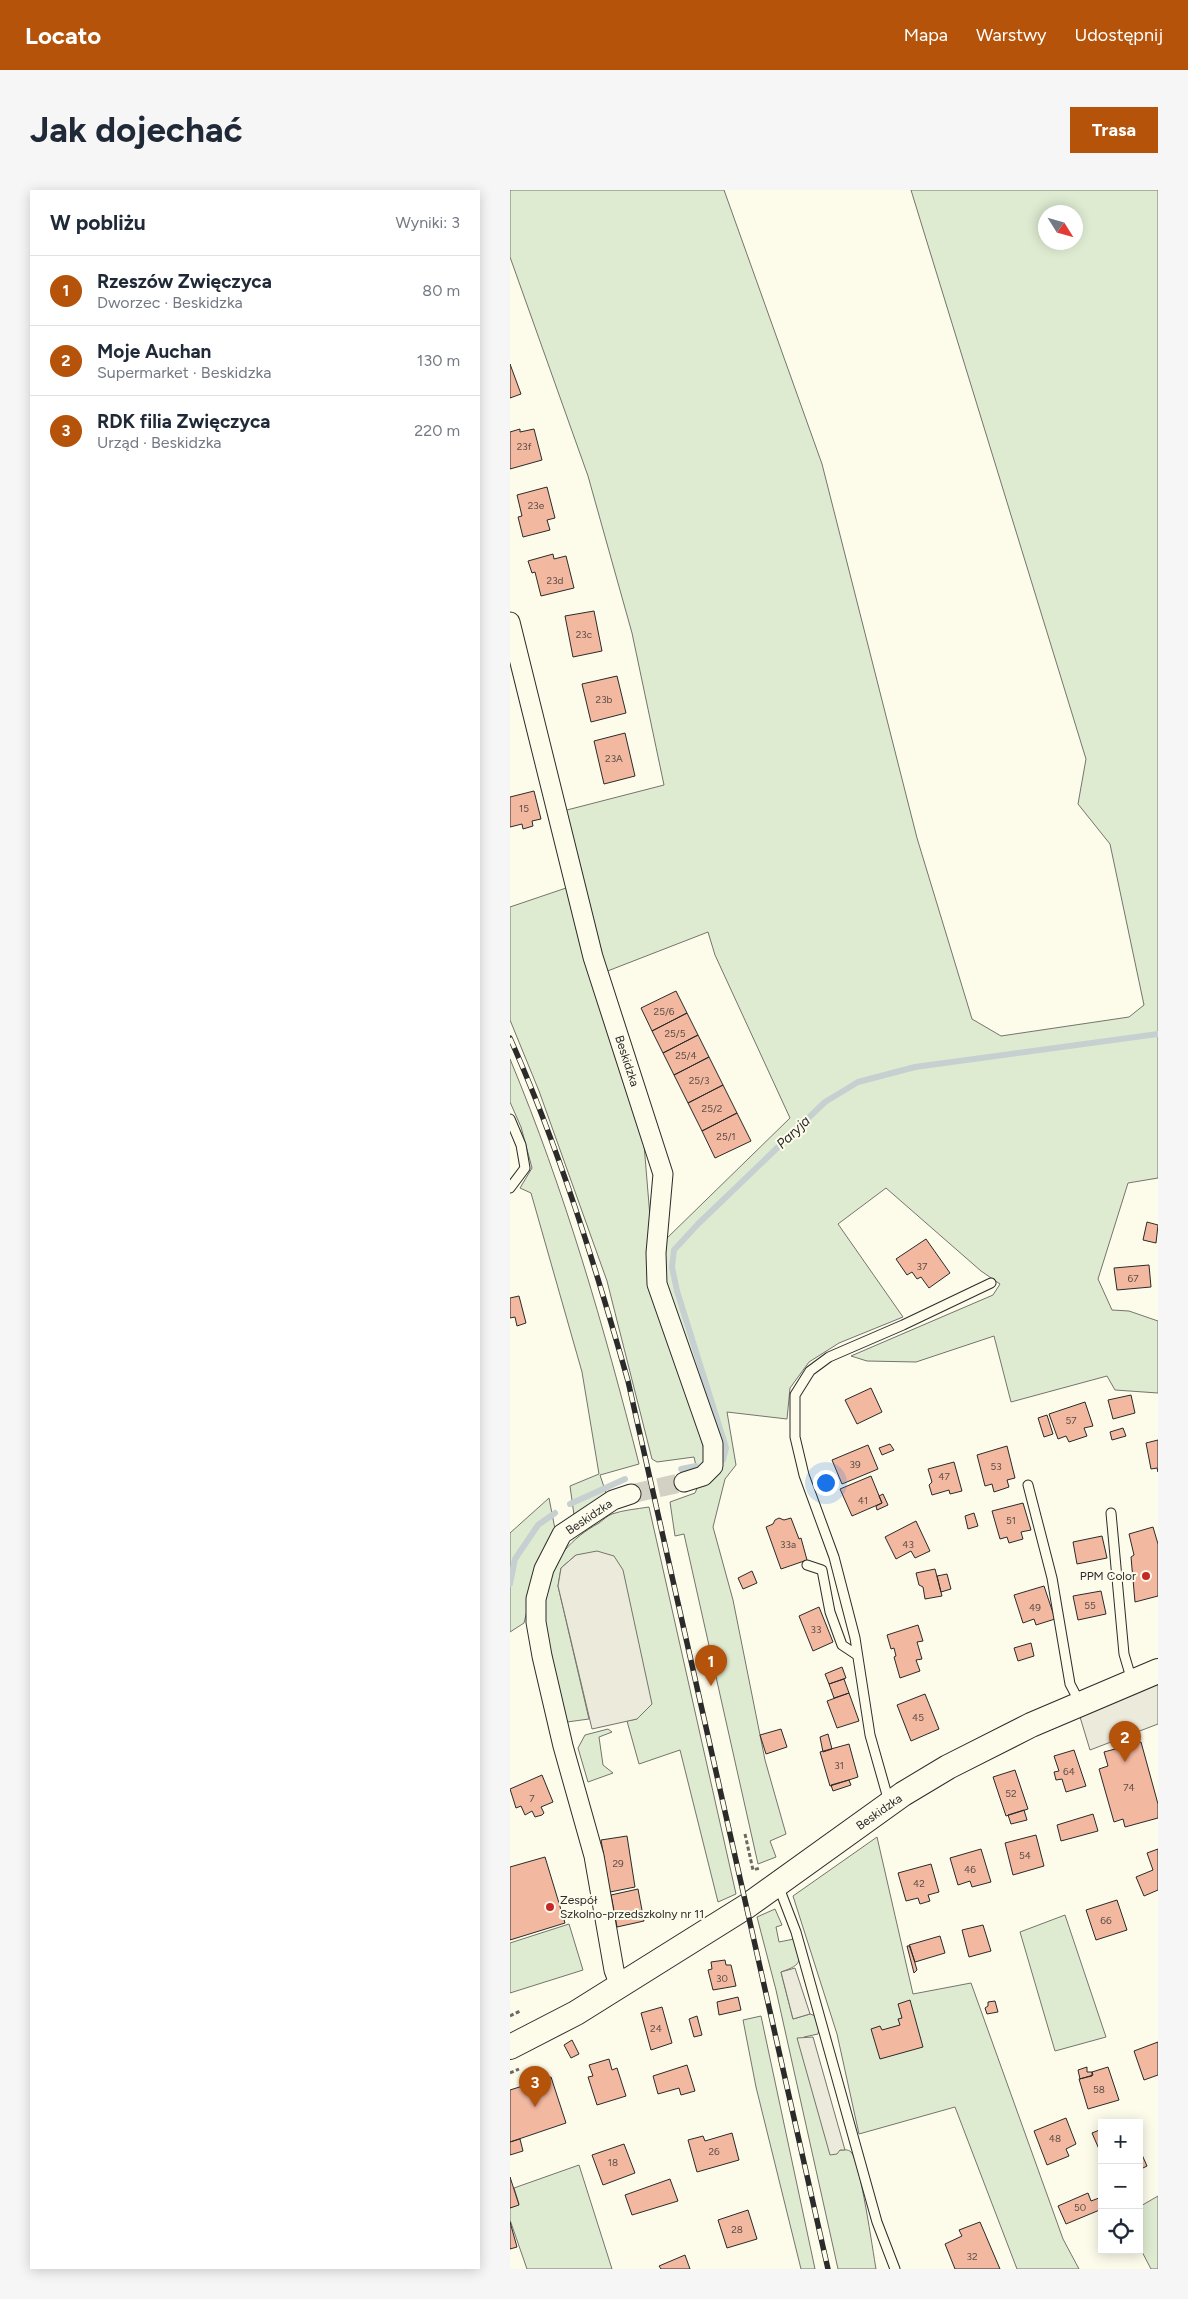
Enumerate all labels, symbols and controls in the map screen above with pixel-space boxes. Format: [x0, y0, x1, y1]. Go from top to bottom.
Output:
text: Locato [25, 21, 101, 50]
text: Mapa [904, 24, 948, 46]
text: Warstwy [976, 24, 1047, 46]
text: Udostępnij [1075, 24, 1163, 46]
button: Trasa [1070, 107, 1158, 153]
text: Jak dojechać [30, 109, 243, 151]
north arrow [1038, 205, 1083, 250]
text: W pobliżu [50, 210, 146, 235]
text: Wyniki: 3 [395, 213, 460, 232]
text: Rzeszów Zwięczyca [97, 270, 272, 293]
text: 1 [63, 281, 69, 300]
text: 80 m [422, 281, 460, 300]
text: Dworzec · Beskidzka [97, 293, 243, 312]
text: Moje Auchan [97, 340, 211, 363]
text: 2 [61, 351, 71, 370]
text: 130 m [417, 351, 460, 370]
text: Supermarket · Beskidzka [97, 363, 271, 382]
text: RDK filia Zwięczyca [97, 410, 271, 433]
text: 3 [62, 421, 70, 440]
text: 220 m [414, 421, 460, 440]
text: Urząd · Beskidzka [97, 433, 221, 452]
house number: 23f [517, 440, 532, 453]
house number: 23e [528, 499, 545, 512]
house number: 23d [547, 574, 564, 587]
house number: 23c [576, 628, 593, 641]
house number: 23b [596, 693, 613, 706]
house number: 23A [605, 752, 623, 765]
house number: 15 [519, 802, 529, 815]
house number: 25/6 [654, 1005, 675, 1018]
house number: 25/5 [665, 1027, 686, 1040]
street label: Beskidzka [612, 1034, 642, 1088]
house number: 25/4 [675, 1049, 697, 1062]
house number: 25/3 [689, 1074, 709, 1087]
house number: 25/2 [702, 1102, 722, 1115]
water label: Paryja [773, 1112, 814, 1152]
house number: 25/1 [716, 1130, 736, 1143]
house number: 37 [917, 1260, 928, 1273]
house number: 67 [1127, 1272, 1139, 1285]
house number: 57 [1065, 1414, 1077, 1427]
house number: 39 [849, 1458, 861, 1471]
house number: 53 [990, 1460, 1002, 1473]
your location [813, 1470, 839, 1496]
house number: 47 [938, 1470, 950, 1483]
house number: 41 [858, 1494, 868, 1507]
street label: Beskidzka [563, 1496, 615, 1538]
house number: 51 [1006, 1514, 1016, 1527]
house number: 33a [780, 1538, 796, 1551]
house number: 43 [902, 1538, 914, 1551]
place label: PPM Color [1080, 1569, 1136, 1583]
marker: PPM Color [1140, 1570, 1152, 1582]
house number: 55 [1084, 1599, 1096, 1612]
house number: 49 [1029, 1601, 1041, 1614]
house number: 33 [811, 1623, 821, 1636]
pin: 1 [695, 1645, 727, 1686]
house number: 45 [912, 1711, 924, 1724]
pin: 2 [1109, 1721, 1141, 1762]
house number: 31 [834, 1759, 844, 1772]
house number: 64 [1063, 1765, 1075, 1778]
house number: 74 [1123, 1781, 1135, 1794]
house number: 52 [1005, 1787, 1017, 1800]
street label: Beskidzka [853, 1791, 905, 1833]
house number: 7 [529, 1792, 535, 1805]
house number: 54 [1019, 1849, 1031, 1862]
house number: 29 [612, 1857, 624, 1870]
house number: 46 [964, 1863, 976, 1876]
house number: 42 [913, 1877, 925, 1890]
place label: Zespół Szkolno-przedszkolny nr 11 [560, 1893, 704, 1921]
marker: Zespół Szkolno-przedszkolny nr 11 [544, 1901, 556, 1913]
house number: 66 [1100, 1914, 1112, 1927]
house number: 30 [716, 1972, 728, 1985]
house number: 24 [650, 2022, 662, 2035]
pin: 3 [519, 2066, 551, 2107]
house number: 58 [1093, 2083, 1105, 2096]
map controls [1098, 2119, 1143, 2254]
button: + [1098, 2119, 1143, 2164]
house number: 48 [1049, 2132, 1061, 2145]
house number: 26 [708, 2145, 720, 2158]
house number: 18 [608, 2156, 618, 2169]
button: − [1098, 2164, 1143, 2209]
house number: 50 [1074, 2201, 1086, 2214]
button: locate [1098, 2209, 1143, 2254]
house number: 28 [731, 2223, 743, 2236]
house number: 32 [966, 2250, 978, 2263]

